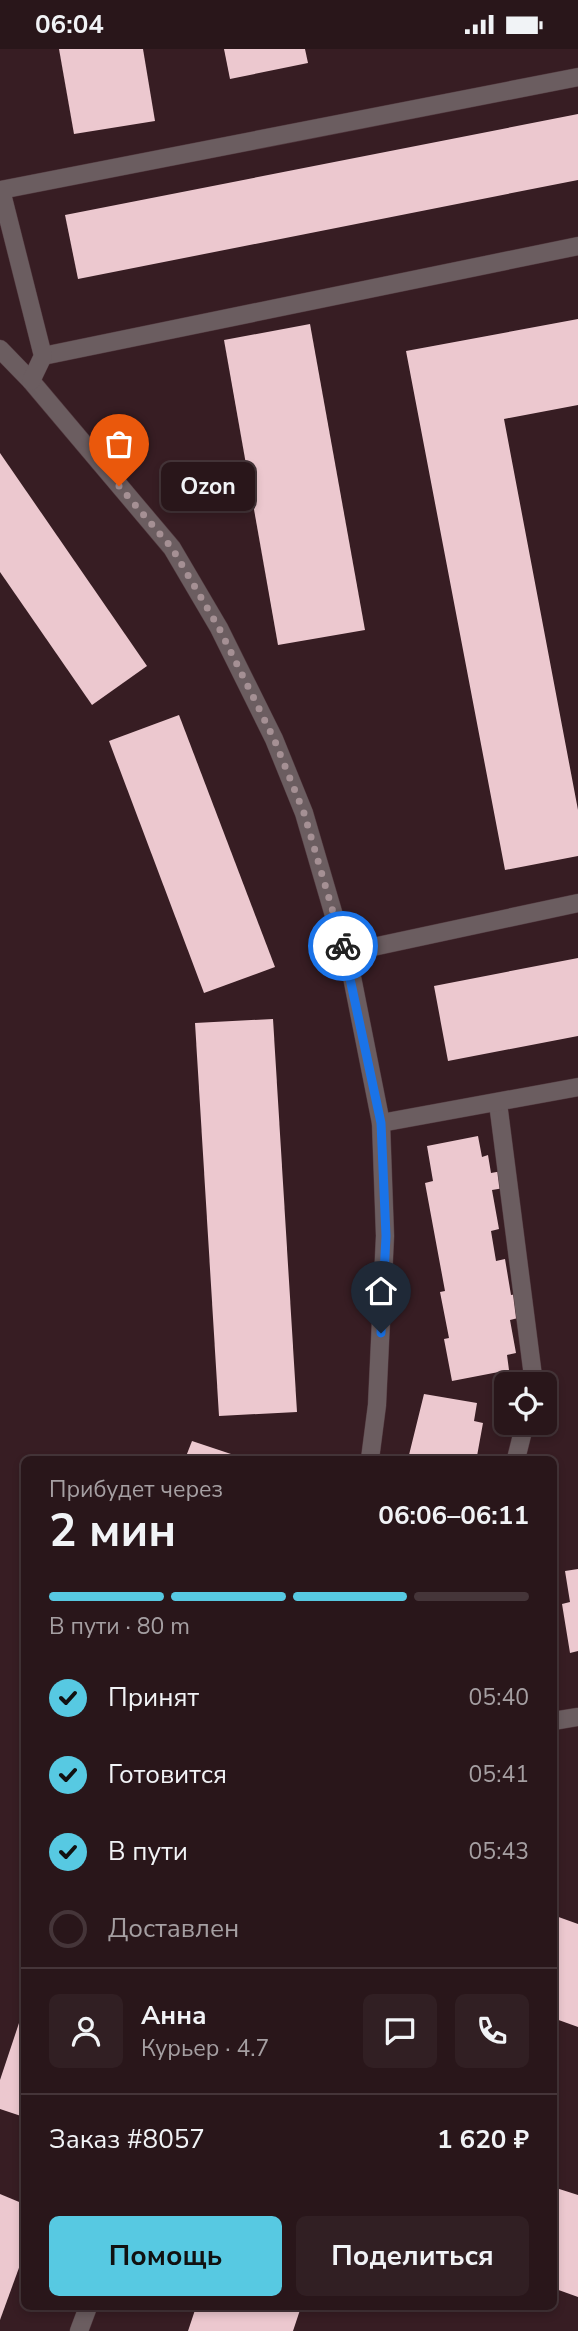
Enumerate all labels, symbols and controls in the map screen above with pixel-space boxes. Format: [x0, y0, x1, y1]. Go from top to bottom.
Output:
text: 06:04 [35, 7, 104, 42]
pin [89, 414, 149, 486]
icon: bag [100, 425, 138, 463]
callout: Ozon [161, 461, 256, 511]
text: Ozon [180, 471, 236, 502]
courier [308, 911, 378, 981]
icon: bike [324, 927, 362, 965]
pin [351, 1261, 411, 1333]
icon: home [362, 1272, 400, 1310]
map controls [494, 1372, 557, 1435]
button: locate [494, 1372, 557, 1435]
text: Прибудет через [49, 1474, 223, 1505]
text: 06:06–06:11 [378, 1498, 529, 1533]
text: 2 мин [49, 1499, 176, 1562]
text: В пути · 80 m [49, 1611, 190, 1642]
icon: check [49, 1679, 87, 1717]
text: Принят [108, 1680, 199, 1715]
text: 05:40 [469, 1682, 529, 1713]
icon: check [49, 1756, 87, 1794]
text: Готовится [108, 1757, 227, 1792]
text: 05:41 [469, 1759, 529, 1790]
icon: check [49, 1833, 87, 1871]
text: В пути [108, 1834, 188, 1869]
text: 05:43 [469, 1836, 529, 1867]
text: Доставлен [108, 1911, 239, 1946]
button: person [49, 1994, 123, 2068]
button: chat [363, 1994, 437, 2068]
button: phone [455, 1994, 529, 2068]
text: Анна [141, 1998, 207, 2033]
text: Курьер · 4.7 [141, 2033, 269, 2064]
text: Заказ #8057 [49, 2122, 205, 2157]
text: 1 620 ₽ [437, 2122, 529, 2157]
button: Помощь [49, 2216, 282, 2296]
button: Поделиться [296, 2216, 529, 2296]

